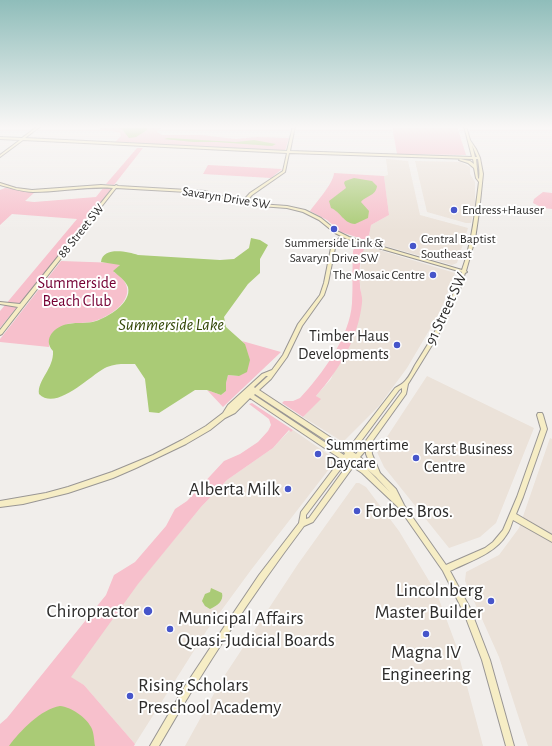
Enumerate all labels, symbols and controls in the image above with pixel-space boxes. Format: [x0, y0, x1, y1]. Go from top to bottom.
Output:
street label: Savaryn Drive SW [181, 183, 271, 213]
street label: 88 Street SW [54, 201, 108, 261]
place label: Endress+Hauser [462, 202, 544, 218]
marker: Endress+Hauser [449, 205, 459, 215]
marker: Summerside Link & Savaryn Drive SW [329, 224, 339, 234]
place label: Central Baptist Southeast [421, 231, 496, 262]
place label: Summerside Link & Savaryn Drive SW [285, 235, 383, 266]
marker: Central Baptist Southeast [408, 241, 418, 251]
place label: The Mosaic Centre [333, 267, 425, 283]
street label: 91 Street SW [421, 270, 471, 348]
marker: The Mosaic Centre [428, 270, 438, 280]
park label: Summerside Beach Club [38, 273, 116, 311]
water label: Summerside Lake [118, 315, 224, 335]
place label: Timber Haus Developments [298, 326, 389, 364]
marker: Timber Haus Developments [392, 340, 402, 350]
place label: Summertime Daycare [326, 435, 409, 473]
place label: Karst Business Centre [424, 439, 513, 477]
marker: Summertime Daycare [313, 449, 323, 459]
marker: Karst Business Centre [411, 453, 421, 463]
place label: Alberta Milk [189, 478, 280, 500]
marker: Alberta Milk [283, 484, 293, 494]
place label: Forbes Bros. [365, 500, 453, 522]
marker: Forbes Bros. [352, 506, 362, 516]
place label: Lincolnberg Master Builder [375, 579, 483, 623]
marker: Lincolnberg Master Builder [486, 596, 496, 606]
place label: Chiropractor [47, 600, 139, 622]
marker: Chiropractor [142, 605, 154, 617]
place label: Municipal Affairs Quasi-Judicial Boards [178, 607, 335, 651]
marker: Municipal Affairs Quasi-Judicial Boards [165, 624, 175, 634]
marker: Magna IV Engineering [421, 629, 431, 639]
place label: Magna IV Engineering [381, 641, 471, 685]
place label: Rising Scholars Preschool Academy [138, 674, 281, 718]
marker: Rising Scholars Preschool Academy [125, 691, 135, 701]

